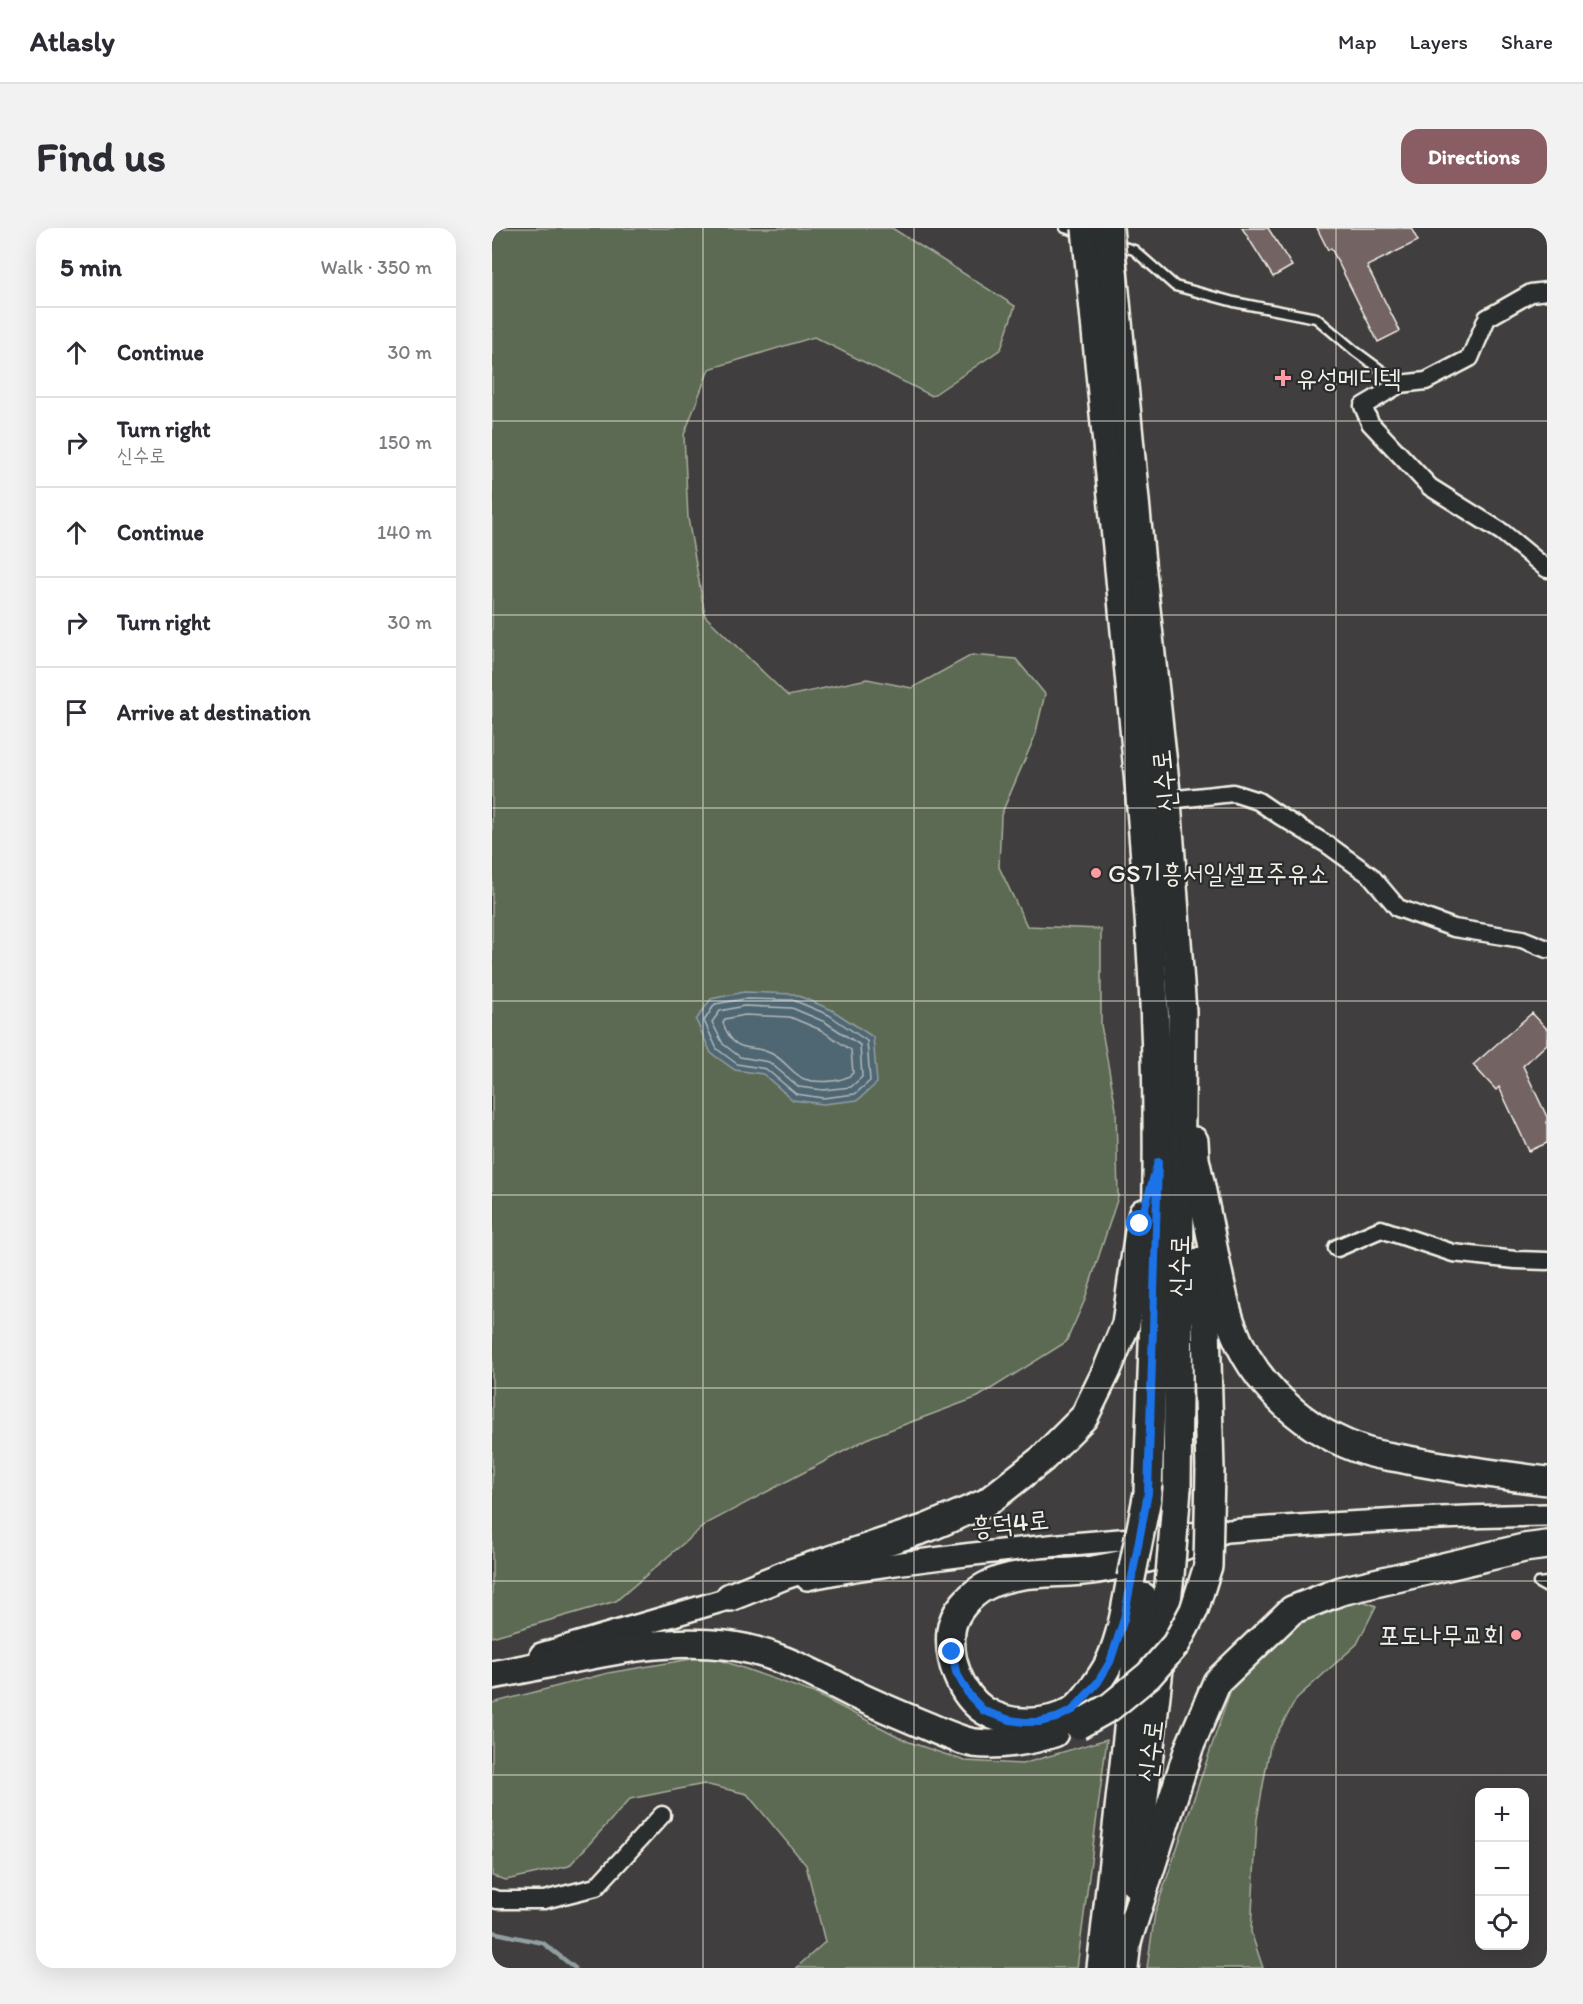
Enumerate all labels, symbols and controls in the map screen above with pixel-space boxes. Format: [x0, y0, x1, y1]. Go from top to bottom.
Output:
text: Atlasly [30, 24, 115, 58]
text: Map [1338, 29, 1377, 54]
text: Layers [1410, 29, 1468, 54]
text: Share [1501, 29, 1553, 54]
button: Directions [1401, 129, 1547, 184]
text: Find us [36, 131, 166, 182]
text: 5 min [60, 251, 122, 283]
text: Walk · 350 m [321, 255, 432, 279]
icon: ahead [60, 336, 93, 369]
text: Continue [117, 339, 204, 366]
text: 30 m [387, 340, 432, 364]
place label: 유성메디텍 [1296, 362, 1401, 394]
marker: 유성메디텍 [1274, 369, 1292, 387]
text: Turn right [117, 416, 211, 443]
icon: right [60, 426, 93, 459]
text: 150 m [379, 430, 432, 454]
text: 신수로 [117, 443, 165, 467]
icon: ahead [60, 516, 93, 549]
text: Continue [117, 519, 204, 546]
text: 140 m [377, 520, 432, 544]
icon: right [60, 606, 93, 639]
text: Turn right [117, 609, 211, 636]
text: 30 m [387, 610, 432, 634]
icon: arrive [60, 696, 93, 729]
text: Arrive at destination [117, 699, 311, 726]
street label: 신수로 [1145, 748, 1183, 814]
place label: GS기흥서일셀프주유소 [1108, 857, 1329, 889]
marker: GS기흥서일셀프주유소 [1089, 866, 1103, 880]
route start [1126, 1210, 1152, 1236]
street label: 신수로 [1162, 1234, 1196, 1298]
street label: 흥덕4로 [969, 1503, 1051, 1543]
place label: 포도나무교회 [1378, 1619, 1504, 1651]
marker: 포도나무교회 [1509, 1628, 1523, 1642]
route end [938, 1638, 964, 1664]
street label: 신수로 [1130, 1718, 1170, 1784]
map controls [1475, 1788, 1529, 1950]
button: + [1475, 1788, 1529, 1842]
button: − [1475, 1842, 1529, 1896]
button: locate [1475, 1896, 1529, 1950]

